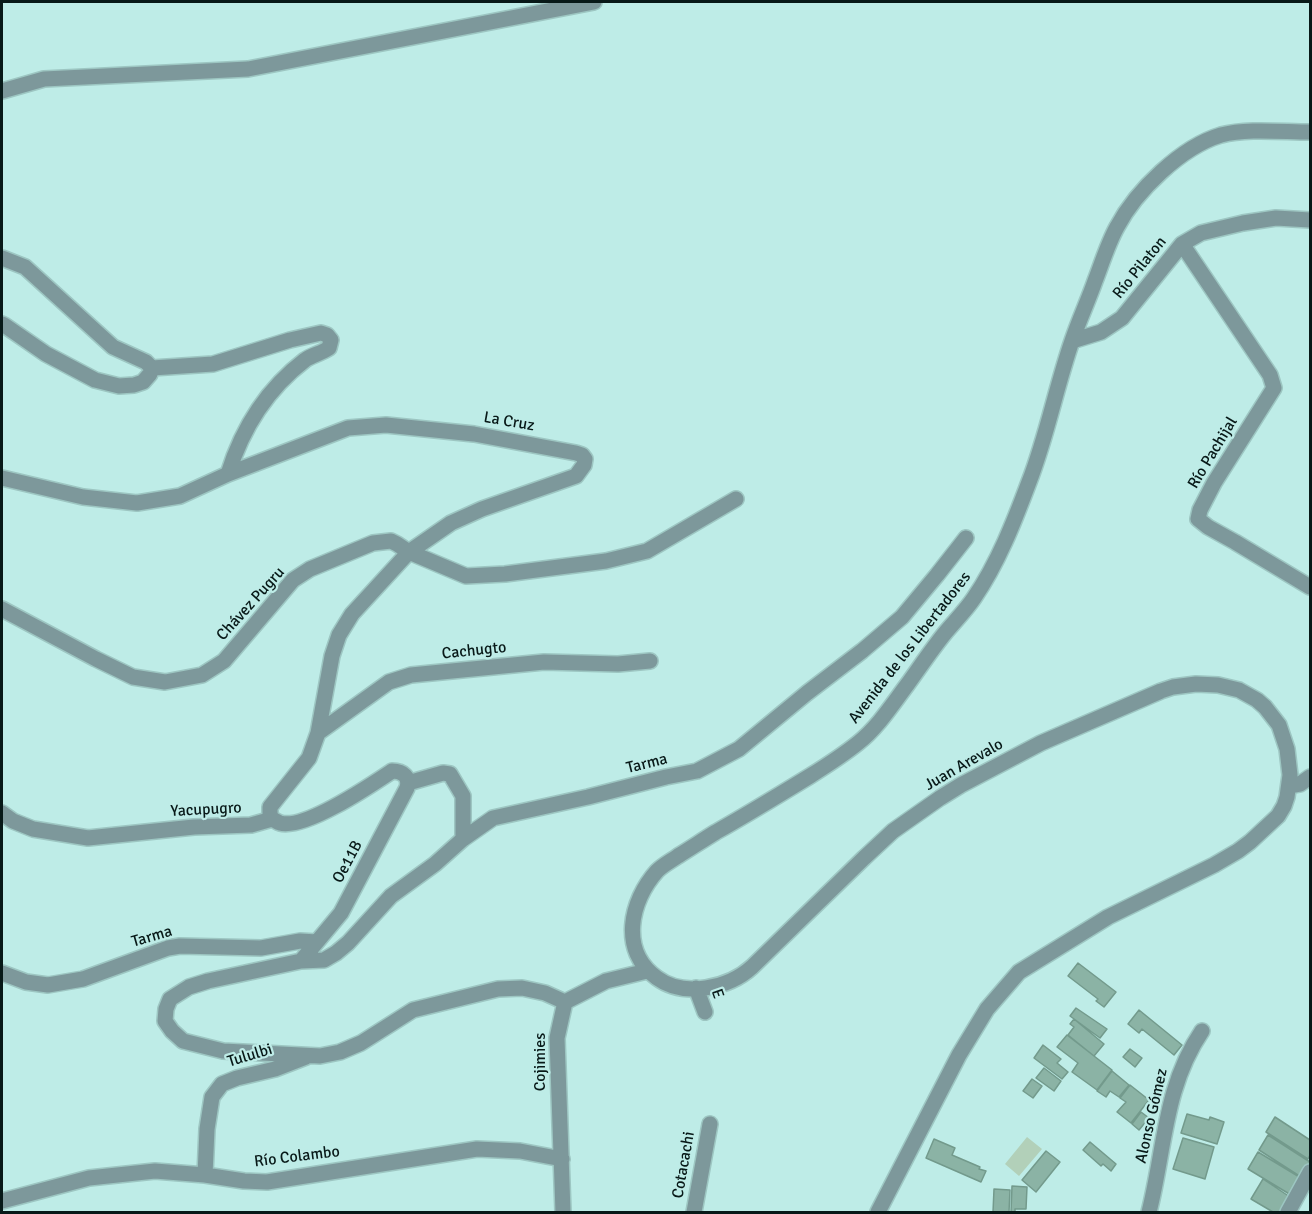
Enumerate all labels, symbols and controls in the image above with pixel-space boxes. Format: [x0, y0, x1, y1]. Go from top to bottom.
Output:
street label: Río Pilaton [1109, 233, 1171, 303]
street label: La Cruz [482, 408, 536, 436]
street label: Río Pachijal [1184, 414, 1242, 492]
street label: Chávez Pugru [213, 563, 289, 645]
street label: Avenida de los Libertadores [845, 568, 975, 728]
street label: Cachugto [441, 638, 507, 664]
street label: Juan Arevalo [921, 735, 1007, 795]
street label: Tarma [625, 750, 669, 778]
street label: Yacupugro [170, 799, 242, 821]
street label: Oe11B [329, 837, 367, 887]
street label: Tarma [129, 922, 175, 952]
street label: E [706, 987, 728, 1001]
street label: Cojimies [531, 1033, 551, 1091]
street label: Tululbi [225, 1040, 275, 1072]
street label: Alonso Gómez [1132, 1067, 1172, 1165]
street label: Cotacachi [669, 1130, 699, 1200]
street label: Río Colambo [253, 1142, 341, 1172]

